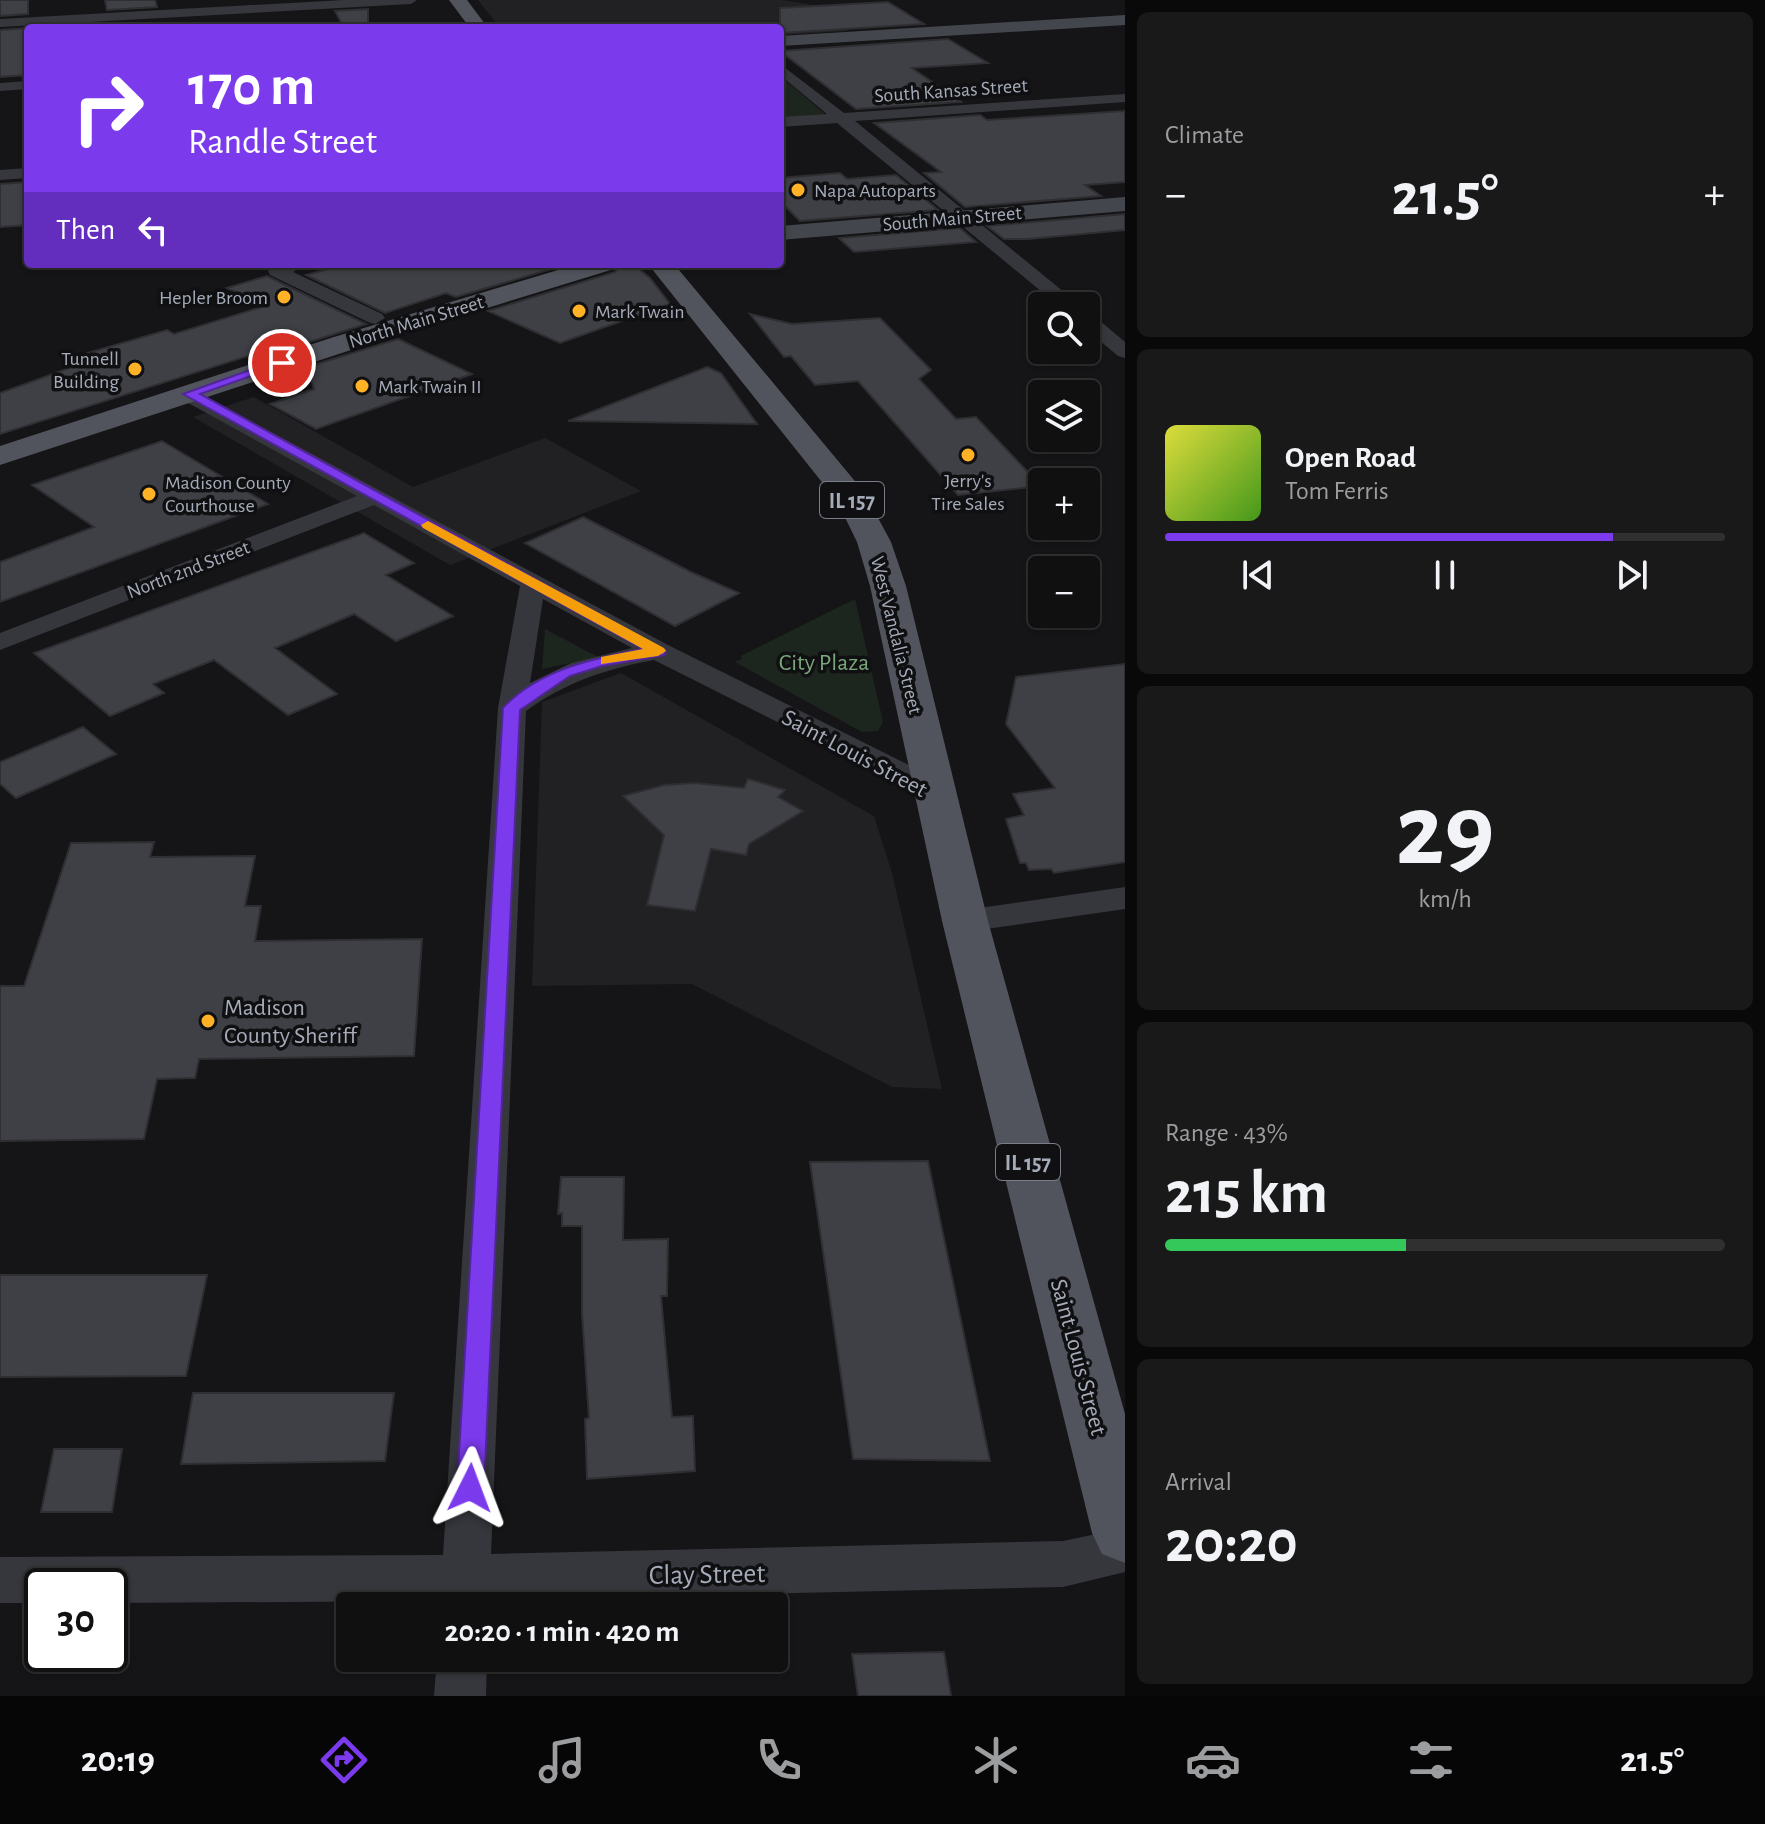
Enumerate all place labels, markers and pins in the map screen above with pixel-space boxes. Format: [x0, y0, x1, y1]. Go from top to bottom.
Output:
marker: Napa Autoparts [789, 181, 807, 199]
place label: Napa Autoparts [814, 181, 936, 201]
place label: Hepler Broom [159, 288, 268, 308]
marker: Hepler Broom [275, 288, 293, 306]
marker: Mark Twain [570, 302, 588, 320]
place label: Mark Twain [595, 302, 685, 322]
pin [248, 329, 316, 397]
place label: Tunnell Building [53, 349, 119, 392]
marker: Tunnell Building [126, 360, 144, 378]
marker: Mark Twain II [353, 377, 371, 395]
place label: Mark Twain II [378, 377, 482, 397]
marker: Jerry's Tire Sales [959, 446, 977, 464]
place label: Jerry's Tire Sales [931, 471, 1005, 514]
place label: Madison County Courthouse [165, 473, 291, 516]
marker: Madison County Courthouse [140, 485, 158, 503]
place label: Madison County Sheriff [224, 996, 358, 1048]
marker: Madison County Sheriff [199, 1012, 217, 1030]

